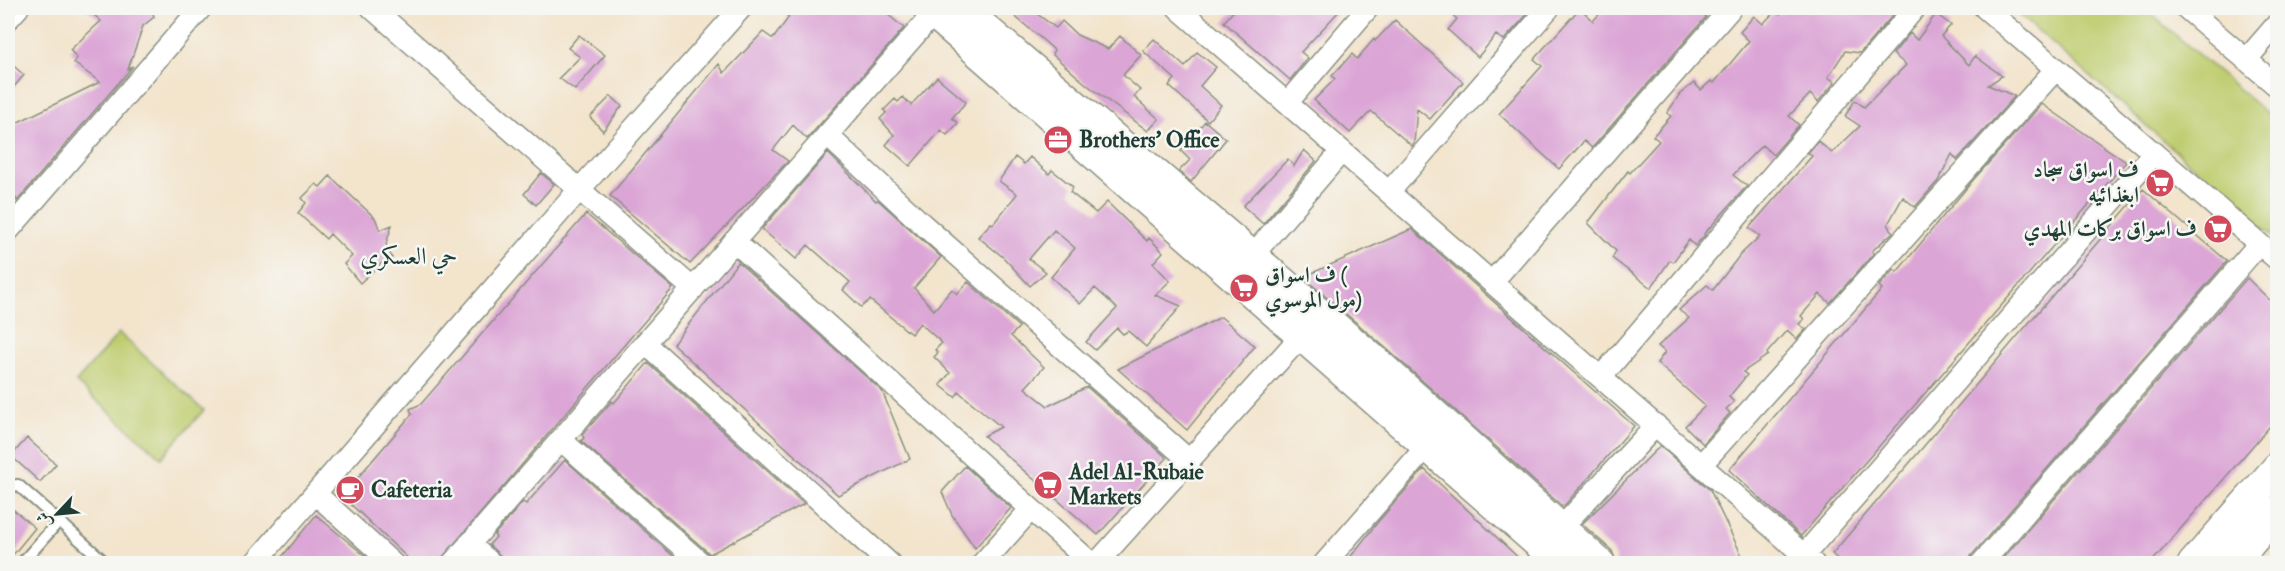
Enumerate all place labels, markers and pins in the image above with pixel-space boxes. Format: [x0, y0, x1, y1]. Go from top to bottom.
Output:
office icon: Brothers' Office [1042, 124, 1074, 156]
place label: Brothers' Office [1079, 126, 1220, 154]
place label: ف اسواق سجاد ابغذائيه [2033, 156, 2139, 209]
supermarket icon: ف اسواق سجاد ابغذائيه [2144, 167, 2176, 199]
supermarket icon: ف اسواق بركات المهدي [2202, 213, 2234, 245]
place label: ف اسواق بركات المهدي [2024, 215, 2197, 247]
place label: ف اسواق ( مول الموسوي) [1265, 261, 1362, 318]
supermarket icon: ف اسواق ( مول الموسوي) [1228, 272, 1260, 304]
place label: Adel Al-Rubaie Markets [1068, 458, 1205, 511]
supermarket icon: Adel Al-Rubaie Markets [1032, 469, 1064, 501]
cafe icon: Cafeteria [334, 474, 366, 506]
place label: Cafeteria [371, 476, 453, 504]

